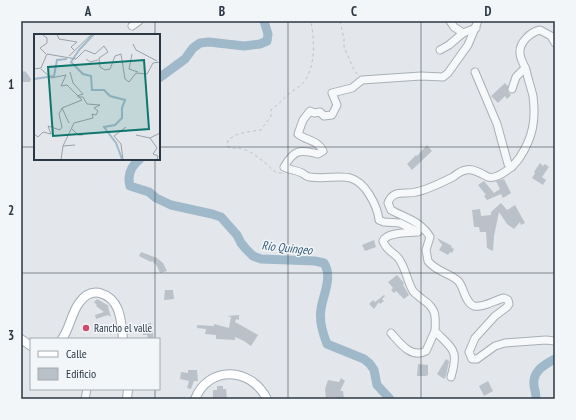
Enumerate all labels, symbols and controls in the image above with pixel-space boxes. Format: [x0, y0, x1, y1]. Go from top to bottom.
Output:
text: A [84, 3, 92, 20]
text: B [219, 3, 225, 20]
text: C [351, 3, 357, 20]
text: D [485, 3, 492, 20]
inset map [34, 34, 160, 160]
text: 1 [8, 76, 14, 93]
text: 2 [8, 202, 14, 219]
water label: Río Quingeo [261, 237, 314, 258]
place label: Rancho el valle [94, 321, 153, 335]
marker: Rancho el valle [81, 323, 91, 333]
text: 3 [8, 327, 14, 344]
legend [30, 338, 160, 390]
text: Calle [66, 346, 87, 361]
text: Edificio [66, 366, 96, 381]

